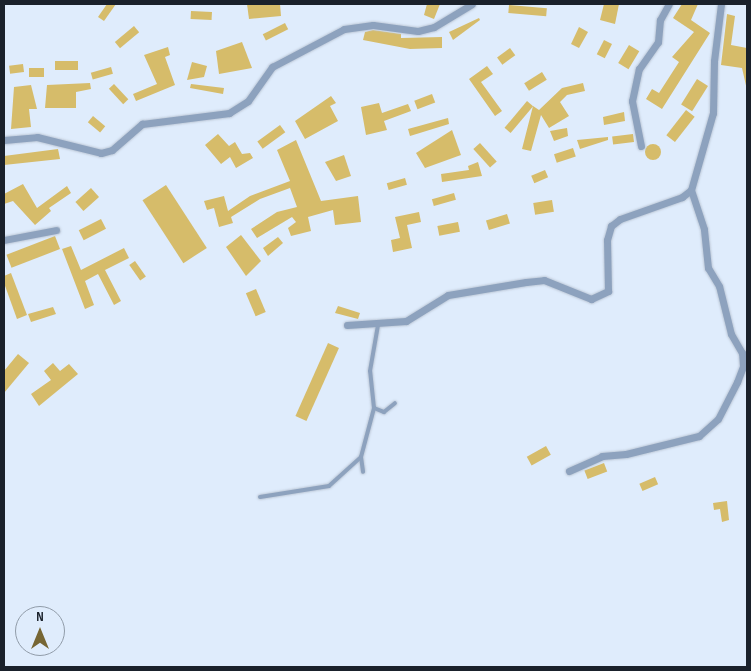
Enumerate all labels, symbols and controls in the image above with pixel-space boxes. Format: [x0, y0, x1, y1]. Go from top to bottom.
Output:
north arrow [15, 606, 65, 656]
text: N [36, 608, 44, 625]

